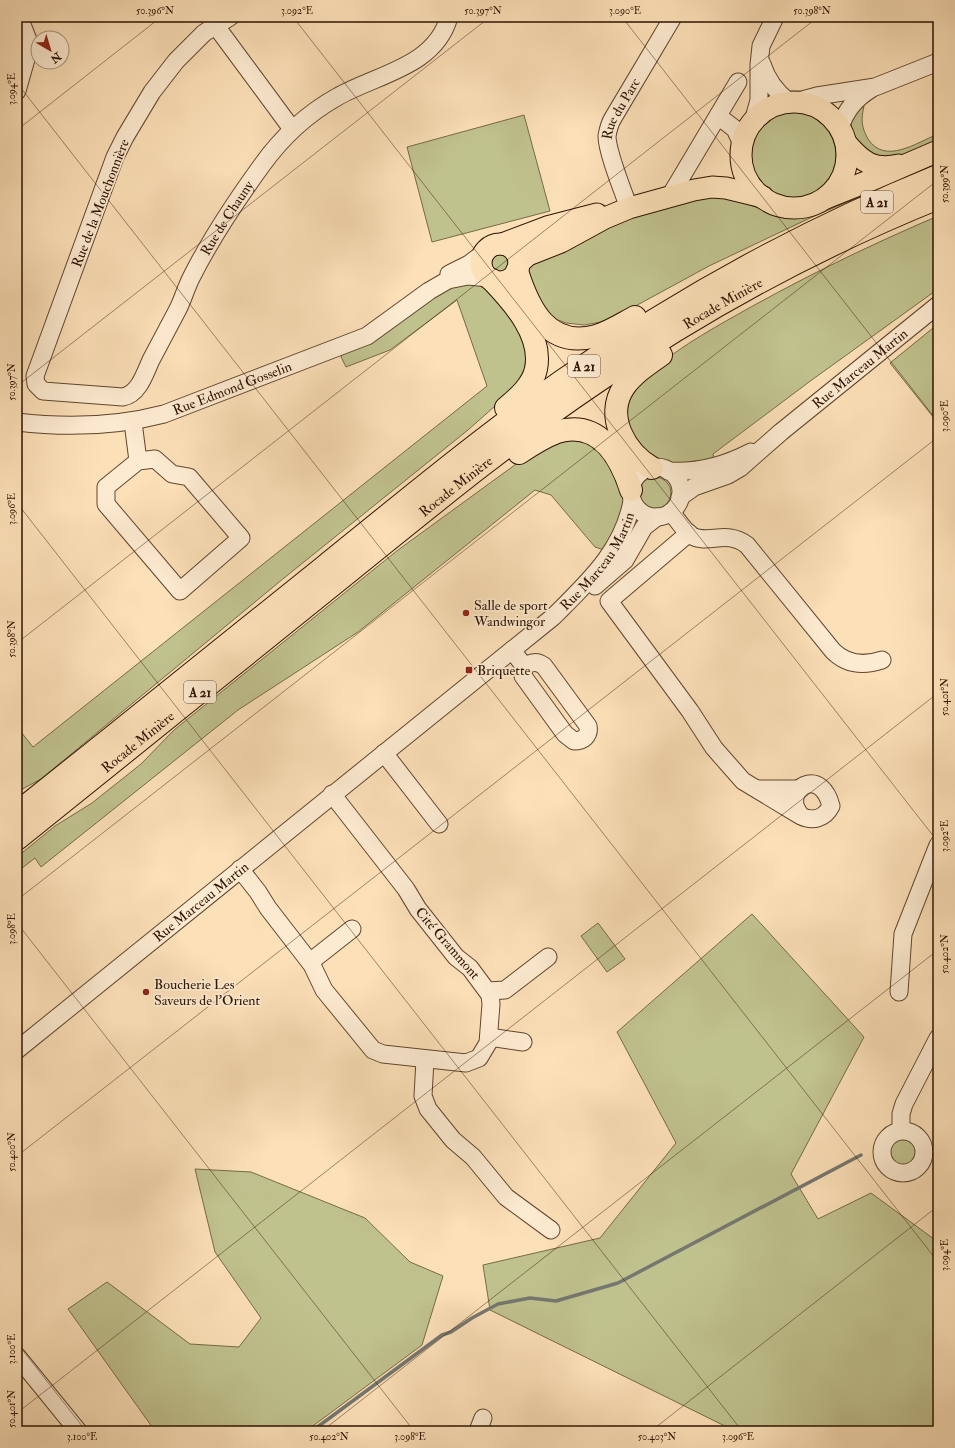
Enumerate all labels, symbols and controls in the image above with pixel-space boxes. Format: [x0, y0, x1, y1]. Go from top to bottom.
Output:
text: 50.396°N [136, 5, 174, 17]
text: 3.092°E [281, 5, 313, 17]
text: 50.397°N [464, 5, 502, 17]
text: 3.090°E [609, 5, 641, 17]
text: 50.398°N [793, 5, 831, 17]
north arrow [30, 30, 70, 70]
text: N [47, 49, 65, 66]
text: 3.094°E [6, 73, 18, 105]
street label: Rue du Parc [598, 75, 644, 141]
street label: Rue de la Mouchonnière [68, 137, 133, 270]
text: 50.399°N [939, 165, 951, 203]
street label: Rue de Chauny [197, 177, 259, 259]
road number: A 21 [861, 191, 893, 213]
street label: Rocade Minière [680, 274, 766, 333]
street label: Rue Marceau Martin [809, 325, 911, 412]
road number: A 21 [568, 355, 600, 377]
street label: Rue Edmond Gosselin [170, 358, 294, 419]
text: 50.397°N [6, 363, 18, 401]
text: 3.090°E [939, 400, 951, 432]
street label: Rocade Minière [416, 452, 496, 521]
text: 3.096°E [6, 493, 18, 525]
street label: Rue Marceau Martin [557, 510, 638, 614]
place label: Salle de sport Wandwingor [473, 597, 548, 630]
marker: Salle de sport Wandwingor [461, 608, 471, 618]
text: 50.398°N [6, 620, 18, 658]
place label: Briquette [477, 662, 530, 679]
marker: Briquette [464, 665, 474, 675]
text: 50.401°N [939, 678, 951, 716]
road number: A 21 [184, 681, 216, 703]
street label: Rocade Minière [98, 708, 178, 777]
text: 3.092°E [939, 820, 951, 852]
street label: Rue Marceau Martin [150, 858, 252, 946]
street label: Cité Grammont [412, 904, 484, 983]
text: 3.098°E [6, 913, 18, 945]
text: 50.402°N [939, 934, 951, 974]
place label: Boucherie Les Saveurs de l'Orient [154, 976, 260, 1009]
marker: Boucherie Les Saveurs de l'Orient [141, 987, 151, 997]
text: 50.400°N [6, 1132, 18, 1172]
text: 3.094°E [939, 1239, 951, 1271]
text: 3.100°E [6, 1334, 18, 1364]
text: 50.401°N [6, 1390, 18, 1428]
text: 3.100°E [67, 1431, 97, 1443]
text: 50.402°N [309, 1431, 349, 1443]
text: 3.098°E [394, 1431, 426, 1443]
text: 50.403°N [638, 1431, 676, 1443]
text: 3.096°E [722, 1431, 754, 1443]

